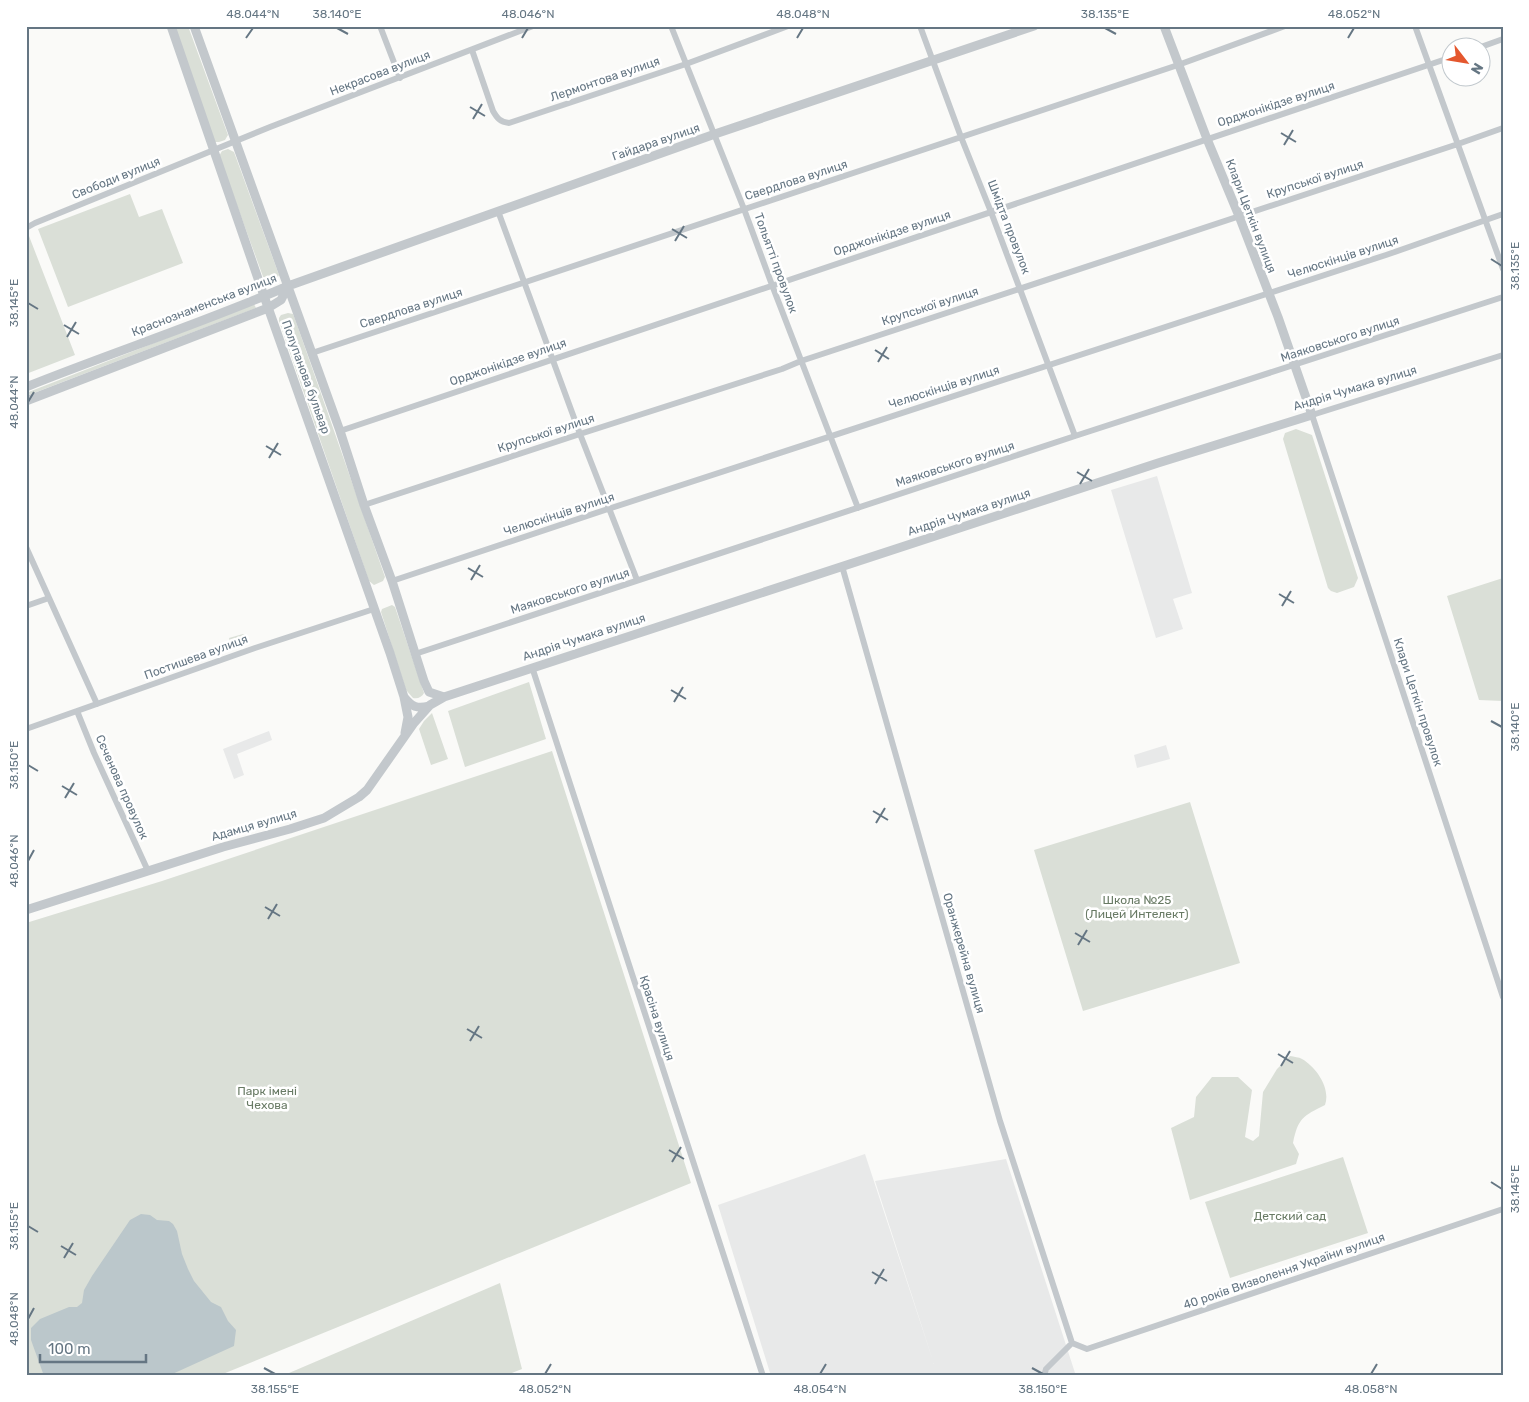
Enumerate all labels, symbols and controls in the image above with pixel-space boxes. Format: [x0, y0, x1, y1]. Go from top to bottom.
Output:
text: 48.044°N [226, 7, 280, 21]
text: 38.140°E [312, 7, 362, 21]
text: 48.046°N [501, 7, 555, 21]
text: 48.048°N [776, 7, 830, 21]
text: 38.135°E [1081, 7, 1129, 21]
text: 48.052°N [1328, 7, 1380, 21]
north arrow [1442, 38, 1492, 88]
street label: Некрасова вулиця [328, 47, 432, 99]
street label: Лермонтова вулиця [548, 54, 662, 104]
text: N [1467, 60, 1487, 77]
street label: Орджонікідзе вулиця [1216, 78, 1336, 130]
street label: Гайдара вулиця [610, 120, 702, 164]
street label: Свободи вулиця [70, 154, 162, 202]
street label: Свердлова вулиця [743, 157, 849, 203]
street label: Клари Цеткін вулиця [1223, 157, 1279, 275]
street label: Крупської вулиця [1265, 157, 1365, 201]
street label: Шмідта провулок [985, 178, 1034, 277]
street label: Орджонікідзе вулиця [832, 207, 952, 259]
street label: Тольятті провулок [751, 211, 801, 316]
street label: Челюскінців вулиця [1286, 233, 1400, 281]
text: 38.135°E [1508, 242, 1522, 290]
street label: Краснознаменська вулиця [129, 271, 279, 339]
text: 38.145°E [7, 279, 21, 327]
street label: Крупської вулиця [880, 284, 980, 328]
street label: Свердлова вулиця [358, 285, 464, 331]
street label: Маяковського вулиця [1279, 313, 1401, 365]
street label: Полупанова бульвар [279, 318, 333, 436]
street label: Орджонікідзе вулиця [448, 335, 568, 389]
street label: Челюскінців вулиця [887, 363, 1001, 411]
street label: Андрія Чумака вулиця [1292, 363, 1418, 413]
text: 48.044°N [7, 375, 21, 429]
street label: Крупської вулиця [496, 411, 596, 455]
street label: Маяковського вулиця [894, 438, 1016, 490]
street label: Андрія Чумака вулиця [906, 485, 1032, 539]
street label: Челюскінців вулиця [502, 490, 616, 538]
street label: Маяковського вулиця [509, 565, 631, 617]
street label: Андрія Чумака вулиця [521, 610, 647, 664]
street label: Постишева вулиця [142, 632, 250, 682]
street label: Клари Цеткін провулок [1391, 636, 1446, 769]
text: 38.140°E [1508, 702, 1522, 752]
street label: Сєченова провулок [93, 733, 152, 842]
text: 38.150°E [7, 741, 21, 789]
street label: Адамця вулиця [210, 806, 298, 844]
text: 48.046°N [7, 834, 21, 888]
street label: Оранжерейна вулиця [940, 891, 988, 1015]
park label: Школа №25 (Лицей Интелект) [1085, 893, 1189, 921]
street label: Красіна вулиця [637, 974, 677, 1062]
park label: Парк імені Чехова [237, 1084, 297, 1112]
text: 38.145°E [1508, 1165, 1522, 1213]
text: 38.155°E [7, 1202, 21, 1250]
park label: Детский сад [1254, 1209, 1326, 1223]
street label: 40 років Визволення України вулиця [1181, 1230, 1387, 1312]
text: 48.048°N [7, 1292, 21, 1346]
scale bar [40, 1332, 146, 1364]
text: 100 m [48, 1340, 90, 1358]
text: 38.155°E [251, 1382, 299, 1396]
text: 48.052°N [519, 1382, 571, 1396]
text: 48.054°N [793, 1382, 847, 1396]
text: 38.150°E [1019, 1382, 1067, 1396]
text: 48.058°N [1344, 1382, 1398, 1396]

